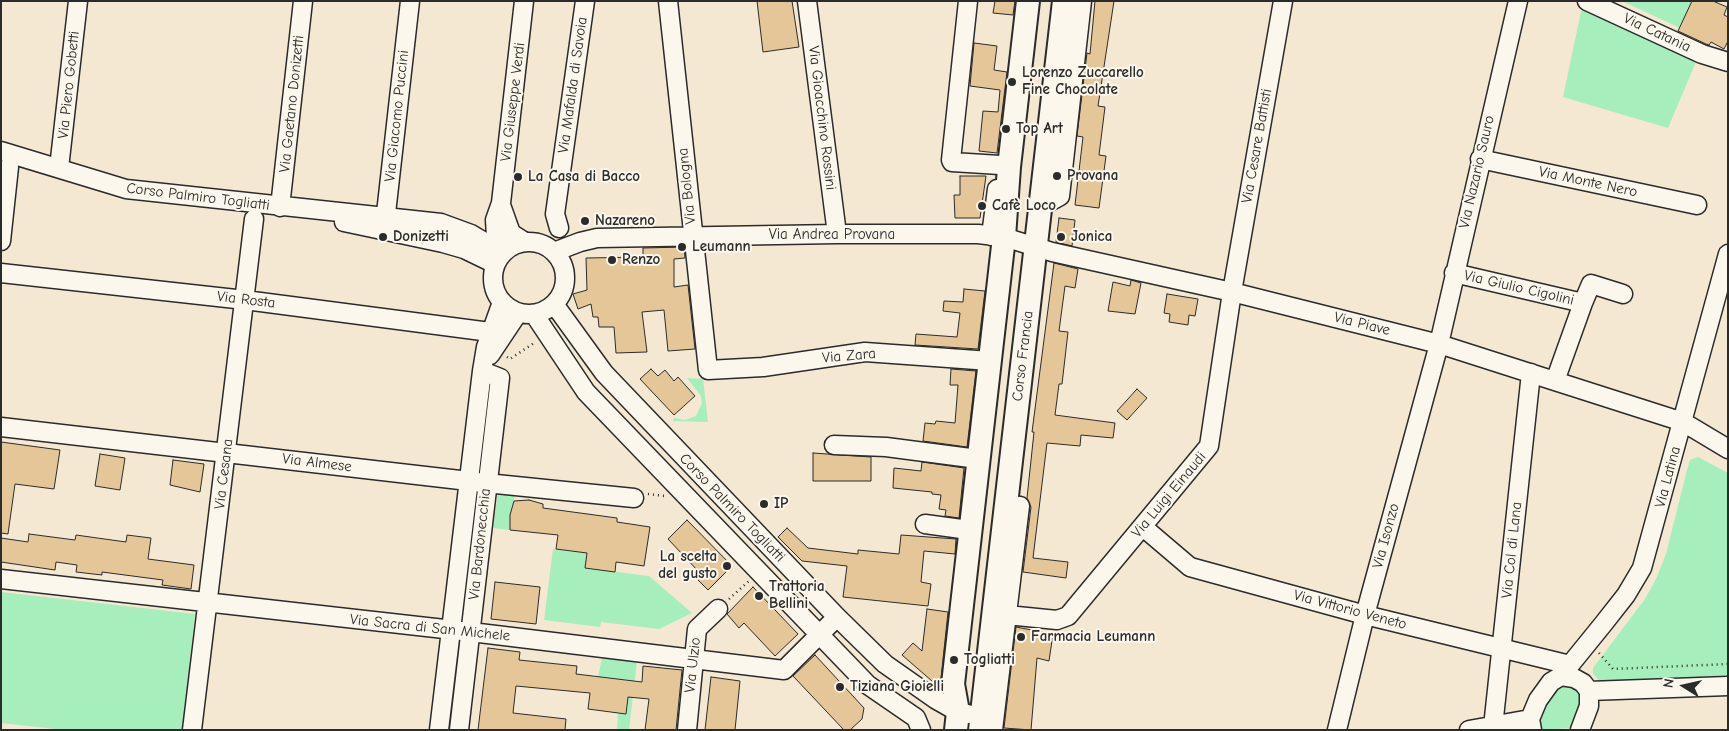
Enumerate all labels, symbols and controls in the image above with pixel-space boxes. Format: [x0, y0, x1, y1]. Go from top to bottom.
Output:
street label: Via Catania [1620, 10, 1694, 56]
street label: Via Mafalda di Savoia [555, 16, 591, 154]
street label: Via Piero Gobetti [54, 30, 84, 140]
street label: Via Gaetano Donizetti [276, 35, 308, 173]
street label: Via Giuseppe Verdi [497, 42, 529, 162]
street label: Via Gioacchino Rossini [804, 45, 840, 191]
street label: Via Giacomo Puccini [381, 49, 413, 183]
place label: Lorenzo Zuccarello Fine Chocolate [1022, 64, 1144, 99]
marker: Lorenzo Zuccarello Fine Chocolate [1006, 76, 1018, 88]
street label: Via Cesare Battisti [1238, 87, 1276, 205]
street label: Via Nazario Sauro [1455, 114, 1499, 230]
place label: Top Art [1016, 120, 1063, 138]
marker: Top Art [1000, 123, 1012, 135]
street label: Via Bologna [674, 147, 700, 225]
street label: Via Monte Nero [1537, 163, 1639, 201]
place label: Provana [1067, 167, 1118, 185]
place label: La Casa di Bacco [528, 168, 640, 186]
marker: Provana [1051, 170, 1063, 182]
marker: La Casa di Bacco [512, 171, 524, 183]
street label: Corso Palmiro Togliatti [125, 179, 271, 215]
place label: Cafè Loco [992, 197, 1056, 215]
marker: Cafè Loco [976, 200, 988, 212]
place label: Nazareno [595, 212, 655, 230]
marker: Nazareno [579, 215, 591, 227]
street label: Via Andrea Provana [769, 226, 895, 244]
place label: Donizetti [393, 228, 449, 246]
place label: Jonica [1071, 228, 1112, 246]
marker: Donizetti [377, 231, 389, 243]
marker: Jonica [1055, 231, 1067, 243]
place label: Leumann [692, 238, 751, 256]
marker: Leumann [676, 241, 688, 253]
place label: Renzo [622, 251, 660, 269]
marker: Renzo [606, 254, 618, 266]
street label: Via Giulio Cigolini [1462, 267, 1576, 309]
street label: Via Rosta [216, 287, 276, 313]
street label: Via Piave [1332, 308, 1392, 340]
street label: Corso Francia [1009, 310, 1037, 402]
street label: Via Zara [821, 345, 877, 367]
street label: Via Cesana [211, 438, 237, 510]
street label: Via Latina [1651, 444, 1685, 510]
street label: Via Luigi Einaudi [1128, 448, 1210, 542]
street label: Via Almese [281, 450, 353, 476]
street label: Corso Palmiro Togliatti [675, 450, 789, 566]
street label: Via Bardonecchia [465, 487, 495, 601]
place label: IP [774, 495, 788, 513]
marker: IP [758, 498, 770, 510]
street label: Via Col di Lana [1498, 501, 1526, 599]
street label: Via Isonzo [1369, 502, 1403, 570]
place label: La scelta del gusto [658, 548, 717, 583]
marker: La scelta del gusto [721, 560, 733, 572]
place label: Trattoria Bellini [769, 578, 825, 613]
street label: Via Vittorio Veneto [1292, 586, 1408, 634]
marker: Trattoria Bellini [753, 590, 765, 602]
street label: Via Sacra di San Michele [349, 611, 511, 645]
place label: Farmacia Leumann [1031, 628, 1155, 646]
marker: Farmacia Leumann [1015, 631, 1027, 643]
street label: Via Ulzio [681, 636, 705, 694]
place label: Togliatti [964, 651, 1015, 669]
marker: Togliatti [948, 654, 960, 666]
north arrow [1659, 661, 1709, 711]
text: N [1660, 677, 1678, 689]
place label: Tiziana Gioielli [850, 678, 944, 696]
marker: Tiziana Gioielli [834, 681, 846, 693]

